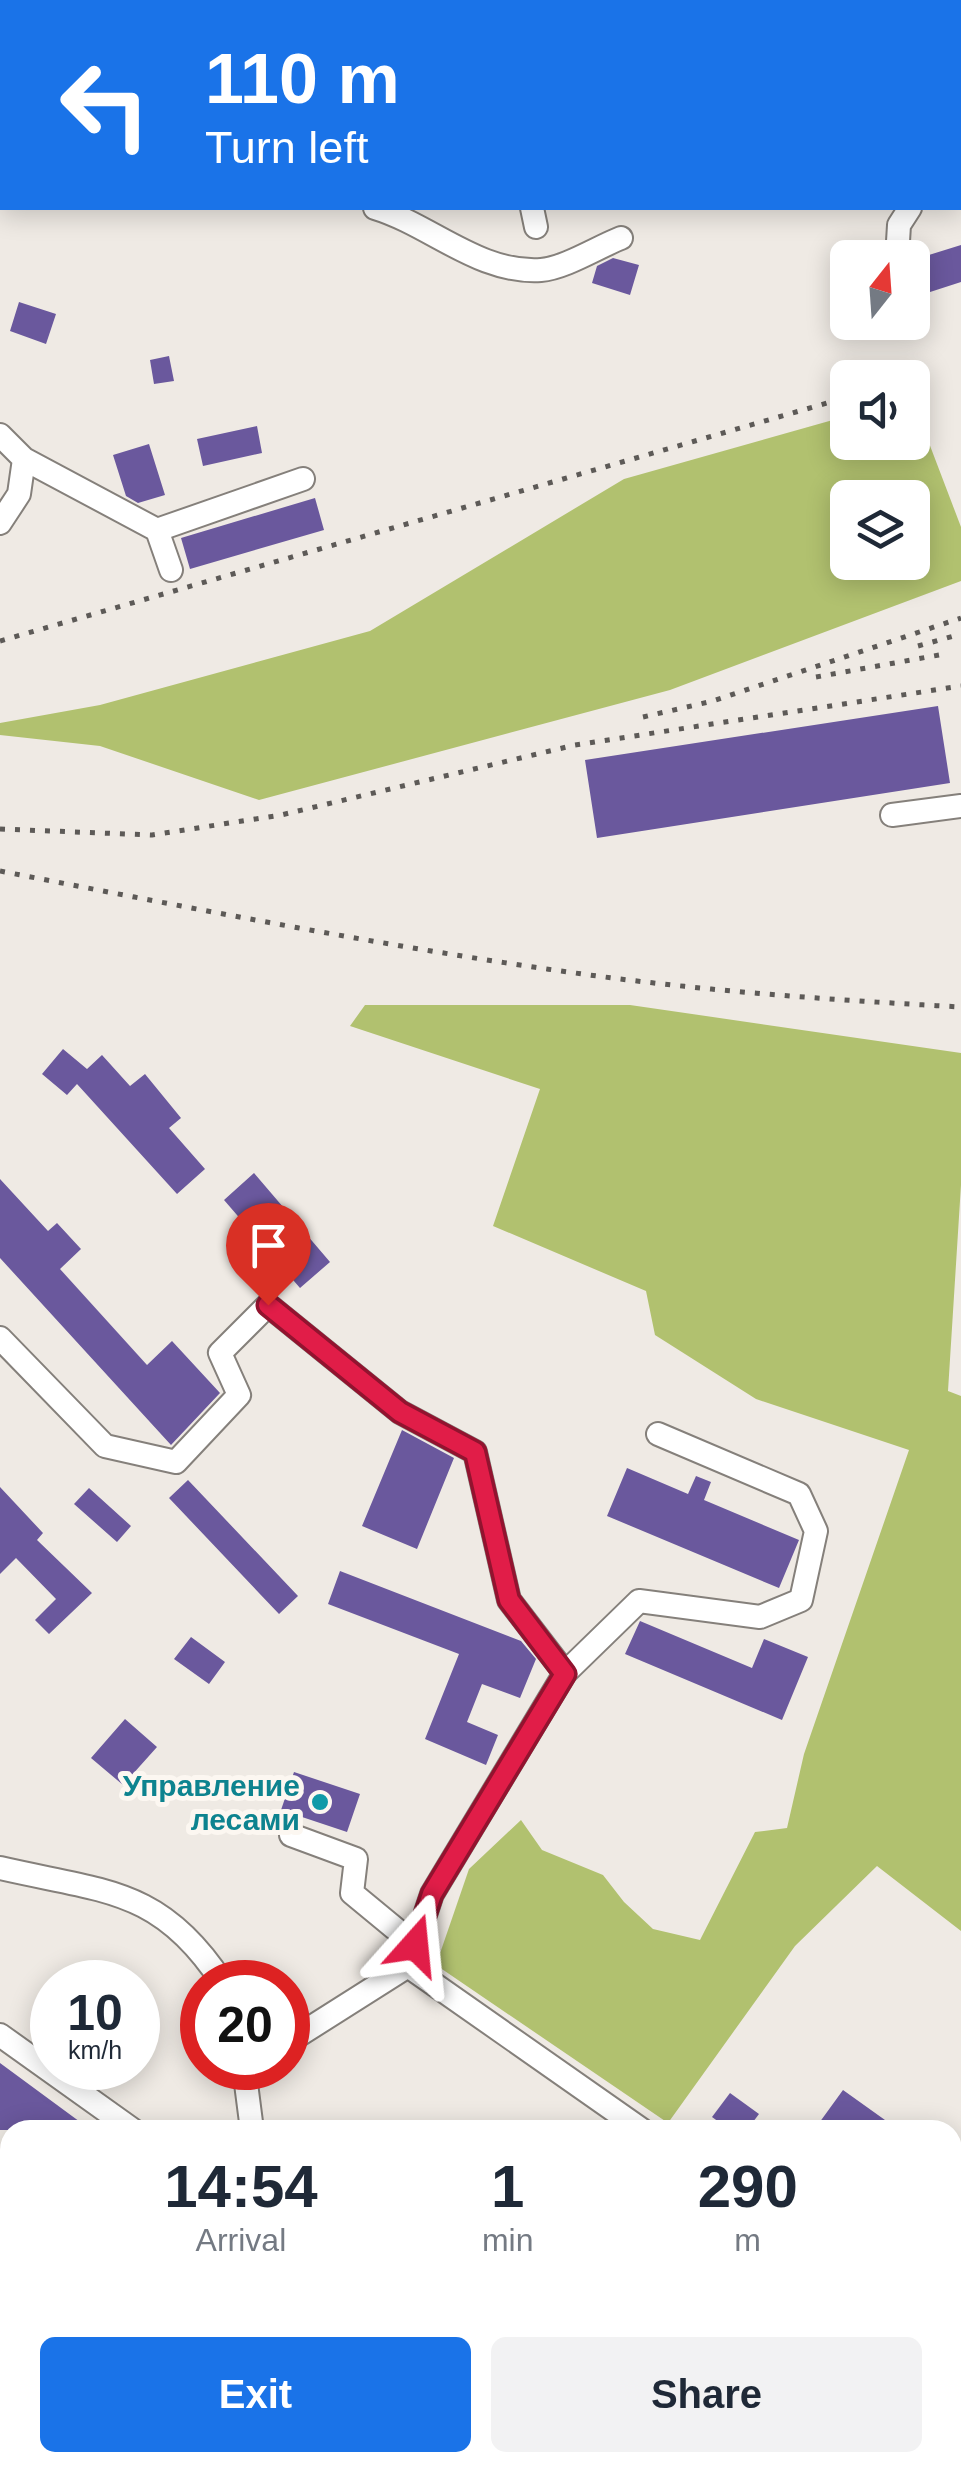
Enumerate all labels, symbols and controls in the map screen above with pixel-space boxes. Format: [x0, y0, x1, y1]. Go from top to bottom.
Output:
icon: left [40, 40, 170, 170]
text: 110 m [205, 40, 400, 118]
text: Turn left [205, 122, 368, 173]
north arrow [830, 240, 930, 340]
map controls [830, 240, 930, 580]
button: sound [830, 360, 930, 460]
button: layers [830, 480, 930, 580]
pin [226, 1203, 311, 1306]
icon: arrive [241, 1218, 296, 1273]
place label: Управление лесами [123, 1769, 300, 1836]
marker: Управление лесами [309, 1791, 331, 1813]
position arrow [363, 1893, 467, 1997]
speed limit sign: 20 [180, 1960, 310, 2090]
text: 10 [67, 1985, 123, 2041]
text: km/h [68, 2036, 122, 2064]
text: 14:54 [164, 2153, 318, 2220]
text: 1 [491, 2153, 524, 2220]
text: 290 [698, 2153, 798, 2220]
text: Arrival [196, 2222, 286, 2258]
text: min [482, 2222, 533, 2258]
text: m [734, 2222, 761, 2258]
button: Exit [40, 2337, 471, 2452]
button: Share [491, 2337, 922, 2452]

